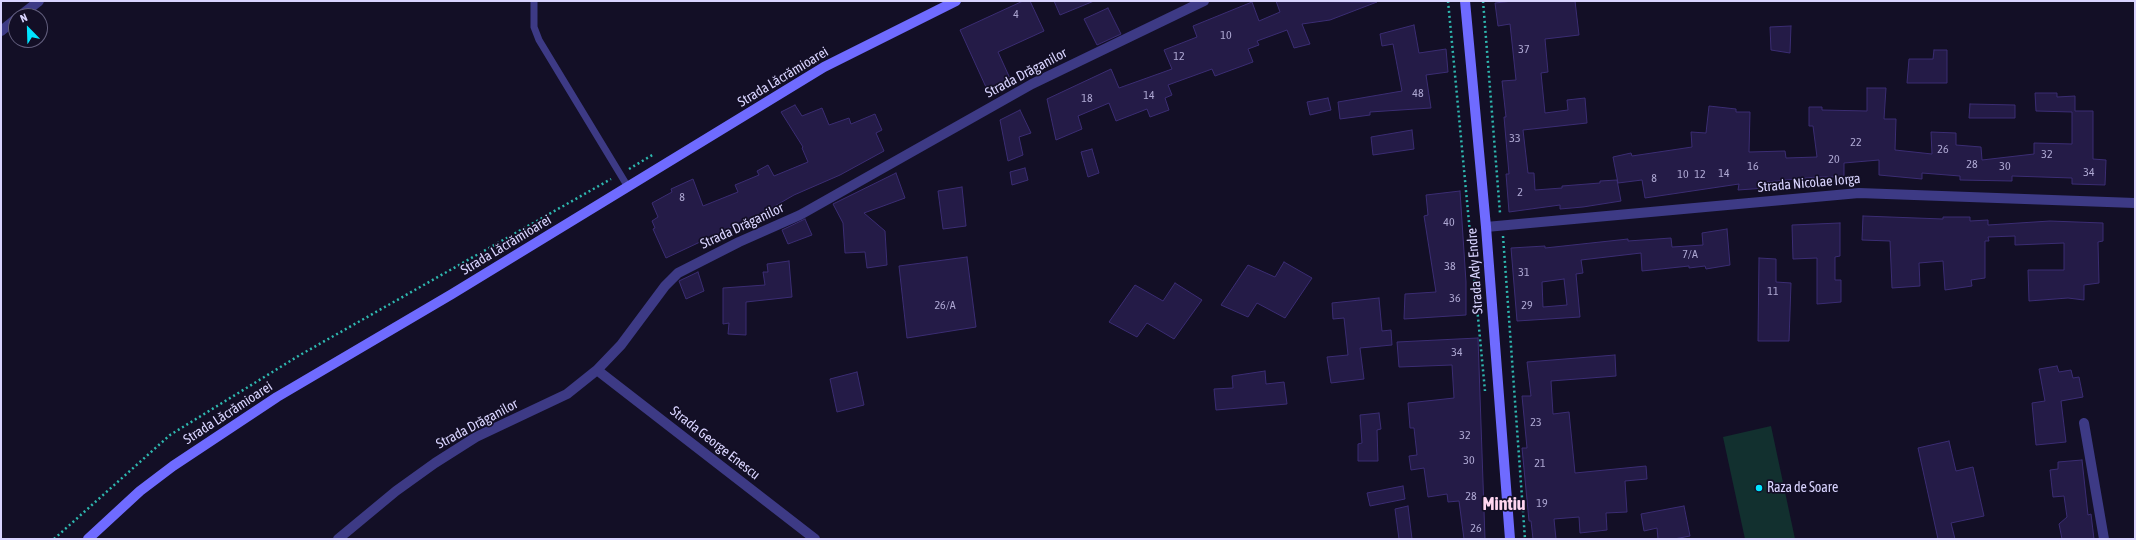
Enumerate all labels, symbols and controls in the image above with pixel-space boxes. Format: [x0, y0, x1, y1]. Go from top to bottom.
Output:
house number: 4 [1013, 7, 1019, 21]
north arrow [8, 8, 48, 48]
text: N [18, 11, 29, 25]
house number: 10 [1220, 28, 1232, 42]
house number: 37 [1518, 42, 1530, 56]
street label: Strada Lăcrămioarei [735, 43, 831, 111]
street label: Strada Drăganilor [982, 44, 1070, 102]
house number: 12 [1173, 49, 1185, 63]
house number: 48 [1412, 86, 1424, 100]
house number: 14 [1143, 88, 1155, 102]
house number: 18 [1081, 91, 1093, 105]
house number: 33 [1509, 131, 1521, 145]
house number: 22 [1850, 135, 1862, 149]
house number: 26 [1937, 142, 1949, 156]
house number: 32 [2041, 147, 2053, 161]
house number: 20 [1828, 152, 1840, 166]
house number: 28 [1966, 157, 1978, 171]
house number: 16 [1747, 159, 1759, 173]
house number: 30 [1999, 159, 2011, 173]
house number: 34 [2083, 165, 2095, 179]
house number: 14 [1718, 166, 1730, 180]
house number: 10 [1677, 167, 1689, 181]
house number: 12 [1694, 167, 1706, 181]
street label: Strada Nicolae Iorga [1757, 170, 1861, 196]
house number: 8 [1651, 171, 1657, 185]
house number: 2 [1517, 185, 1523, 199]
house number: 8 [679, 190, 685, 204]
street label: Strada Drăganilor [698, 199, 786, 253]
street label: Strada Lăcrămioarei [458, 211, 554, 279]
house number: 40 [1443, 215, 1455, 229]
street label: Strada Ady Endre [1464, 227, 1486, 315]
house number: 7/A [1682, 247, 1698, 261]
house number: 38 [1444, 259, 1456, 273]
house number: 31 [1518, 265, 1530, 279]
house number: 11 [1767, 284, 1779, 298]
house number: 36 [1449, 291, 1461, 305]
house number: 26/A [934, 298, 956, 312]
house number: 29 [1521, 298, 1533, 312]
house number: 34 [1451, 345, 1463, 359]
street label: Strada Lăcrămioarei [180, 378, 276, 448]
street label: Strada Drăganilor [433, 395, 521, 453]
street label: Strada George Enescu [667, 403, 763, 483]
house number: 23 [1530, 415, 1542, 429]
house number: 32 [1459, 428, 1471, 442]
house number: 30 [1463, 453, 1475, 467]
house number: 21 [1534, 456, 1546, 470]
place label: Raza de Soare [1767, 480, 1838, 496]
marker: Raza de Soare [1754, 483, 1764, 493]
house number: 28 [1465, 489, 1477, 503]
district label: Mintiu [1483, 493, 1525, 515]
house number: 19 [1536, 496, 1548, 510]
house number: 26 [1470, 521, 1482, 535]

